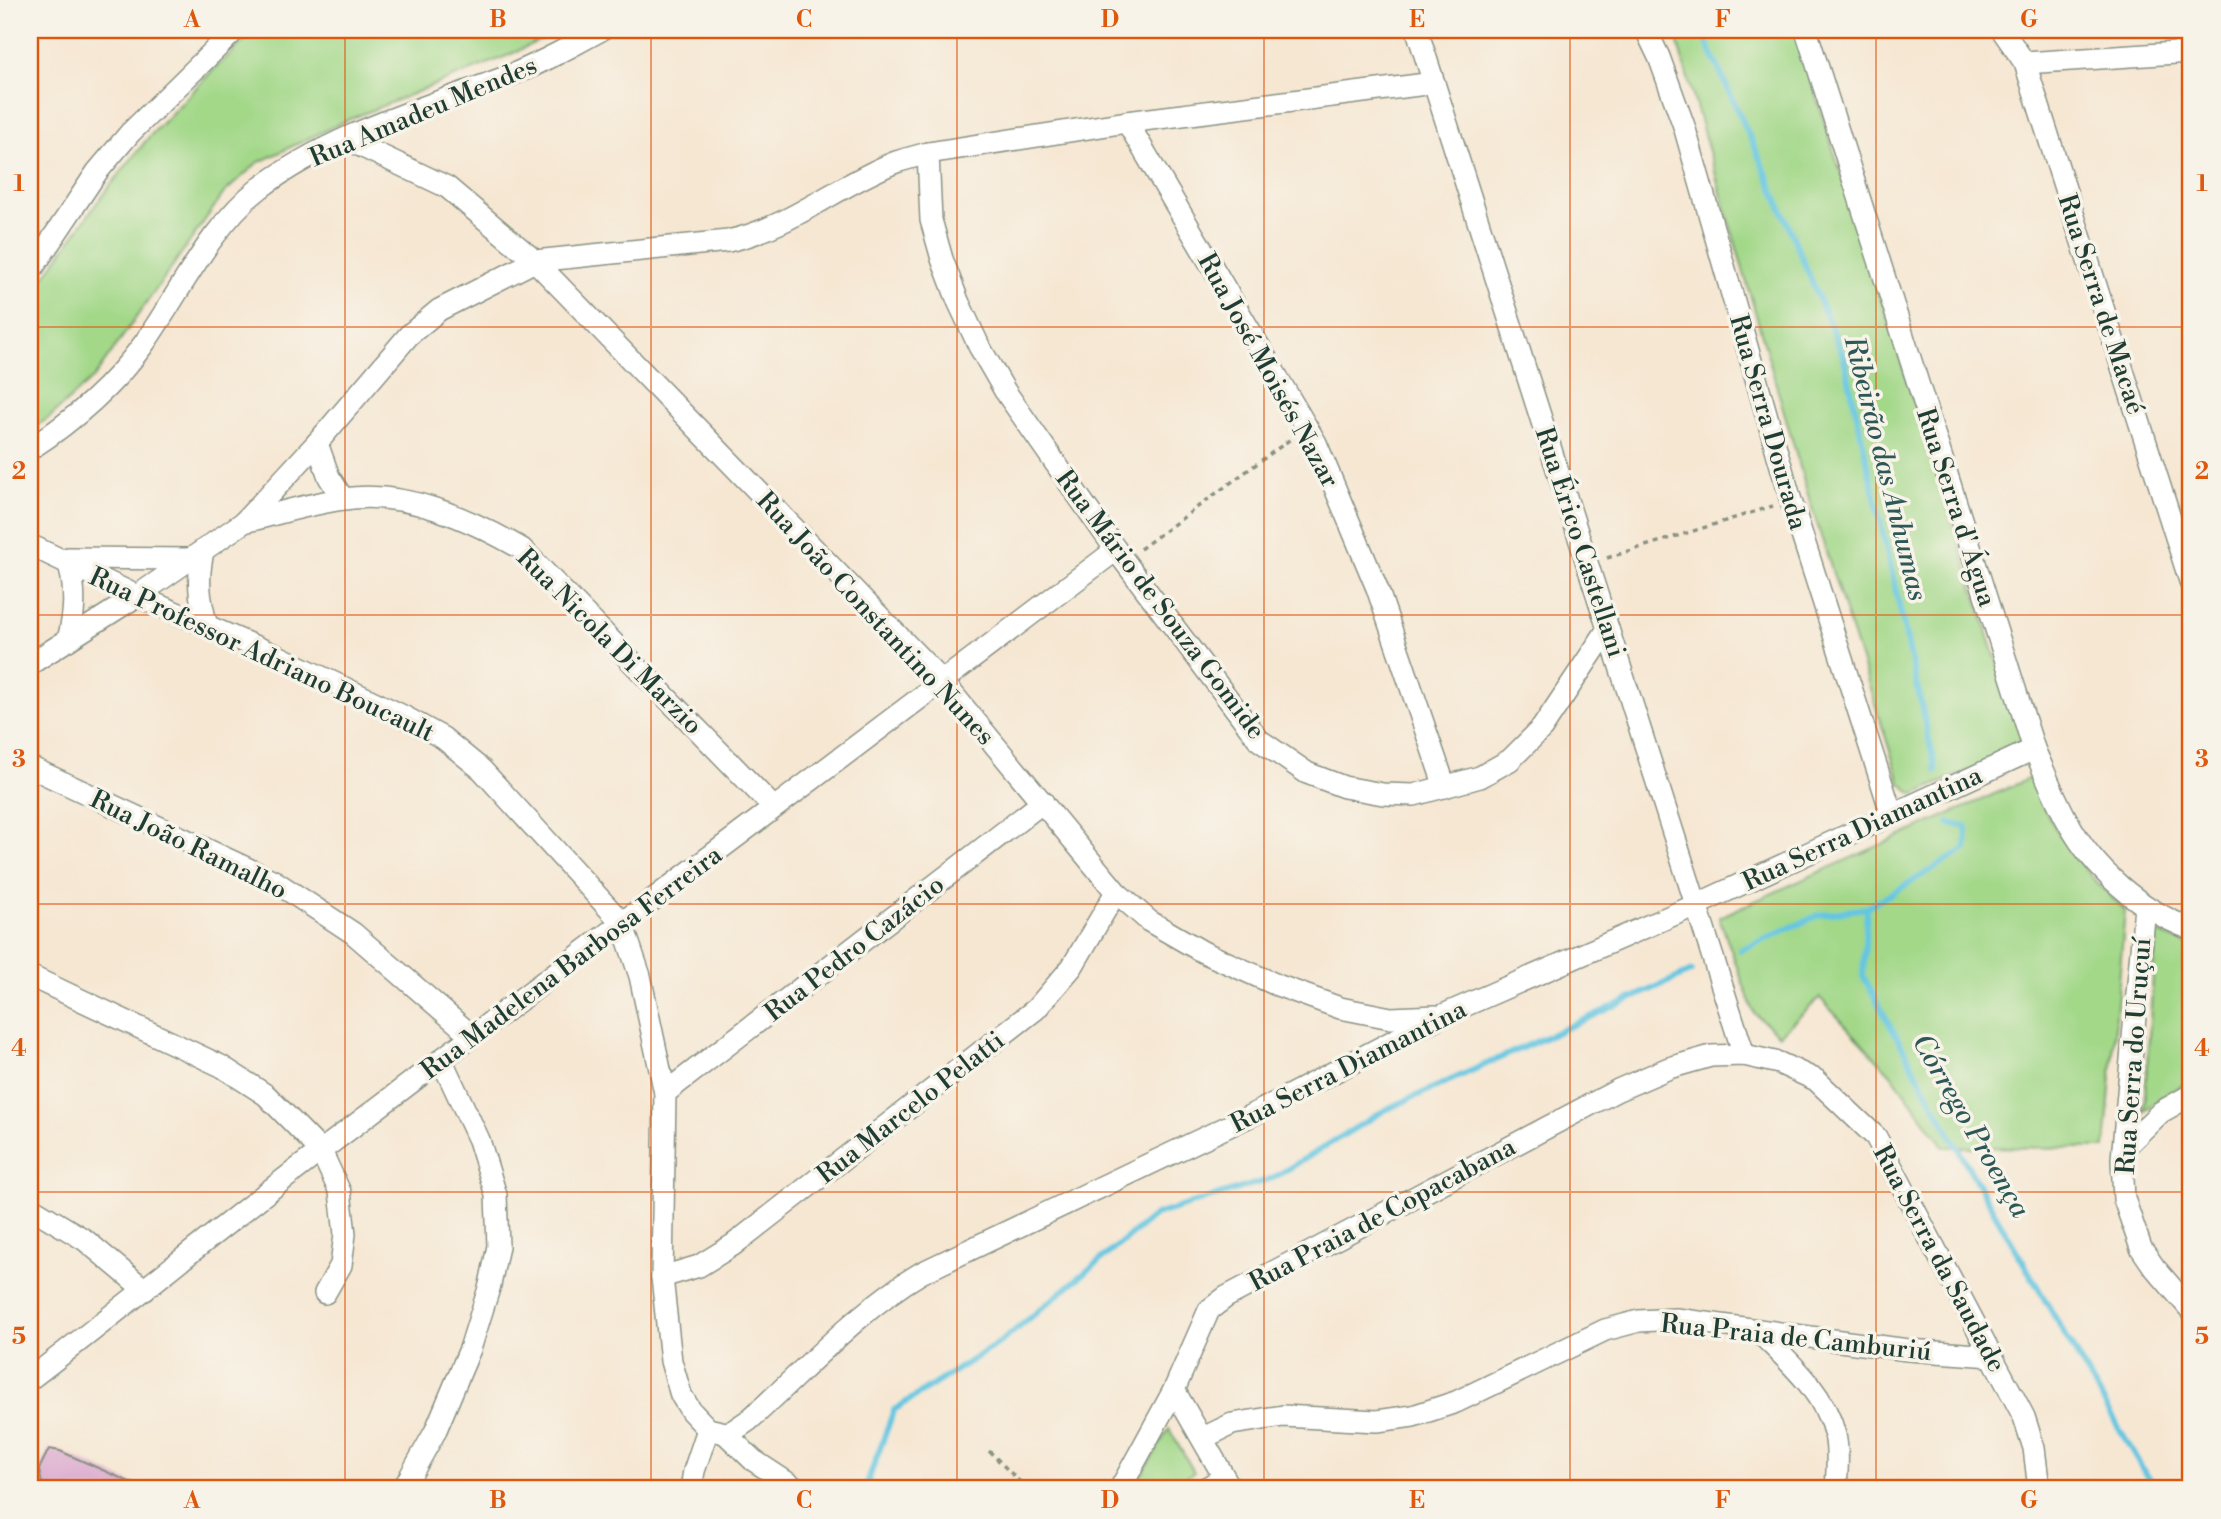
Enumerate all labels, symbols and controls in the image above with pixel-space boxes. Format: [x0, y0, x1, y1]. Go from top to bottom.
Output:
text: A [183, 6, 201, 34]
text: B [489, 6, 507, 34]
text: C [796, 6, 812, 34]
text: D [1101, 6, 1119, 34]
text: E [1409, 6, 1425, 34]
text: F [1715, 6, 1731, 34]
text: G [2020, 6, 2038, 34]
street label: Rua Amadeu Mendes [305, 50, 542, 174]
text: 1 [13, 170, 25, 198]
text: 1 [2196, 170, 2208, 198]
street label: Rua Serra de Macaé [2050, 190, 2152, 418]
street label: Rua José Moisés Nazar [1190, 248, 1346, 493]
street label: Rua Serra Dourada [1722, 311, 1814, 534]
water label: Ribeirão das Anhumas [1835, 331, 1935, 604]
street label: Rua Serra d' Água [1909, 403, 2005, 611]
street label: Rua Érico Castellani [1528, 423, 1634, 661]
text: 2 [12, 458, 26, 486]
text: 2 [2195, 458, 2209, 486]
street label: Rua Mário de Souza Gomide [1048, 463, 1272, 746]
street label: Rua João Constantino Nunes [749, 485, 1001, 752]
street label: Rua Nicola Di Marzio [509, 542, 709, 742]
street label: Rua Professor Adriano Boucault [84, 561, 439, 749]
text: 3 [12, 746, 26, 774]
text: 3 [2195, 746, 2209, 774]
street label: Rua Serra Diamantina [1738, 759, 1988, 898]
street label: Rua João Ramalho [85, 783, 292, 907]
street label: Rua Madelena Barbosa Ferreira [415, 838, 729, 1087]
street label: Rua Pedro Cazácio [758, 869, 951, 1029]
street label: Rua Serra do Uruçuí [2110, 935, 2158, 1176]
street label: Rua Serra Diamantina [1225, 993, 1473, 1140]
street label: Rua Marcelo Pelatti [810, 1025, 1011, 1191]
water label: Córrego Proença [1904, 1028, 2038, 1224]
text: 4 [11, 1035, 27, 1063]
text: 4 [2194, 1035, 2210, 1063]
street label: Rua Praia de Copacabana [1244, 1131, 1522, 1299]
street label: Rua Serra da Saudade [1866, 1139, 2013, 1378]
street label: Rua Praia de Camburiú [1659, 1308, 1933, 1368]
text: 5 [12, 1323, 26, 1351]
text: 5 [2195, 1323, 2209, 1351]
text: A [183, 1487, 201, 1515]
text: B [489, 1487, 507, 1515]
text: C [796, 1487, 812, 1515]
text: D [1101, 1487, 1119, 1515]
text: E [1409, 1487, 1425, 1515]
text: F [1715, 1487, 1731, 1515]
text: G [2020, 1487, 2038, 1515]

